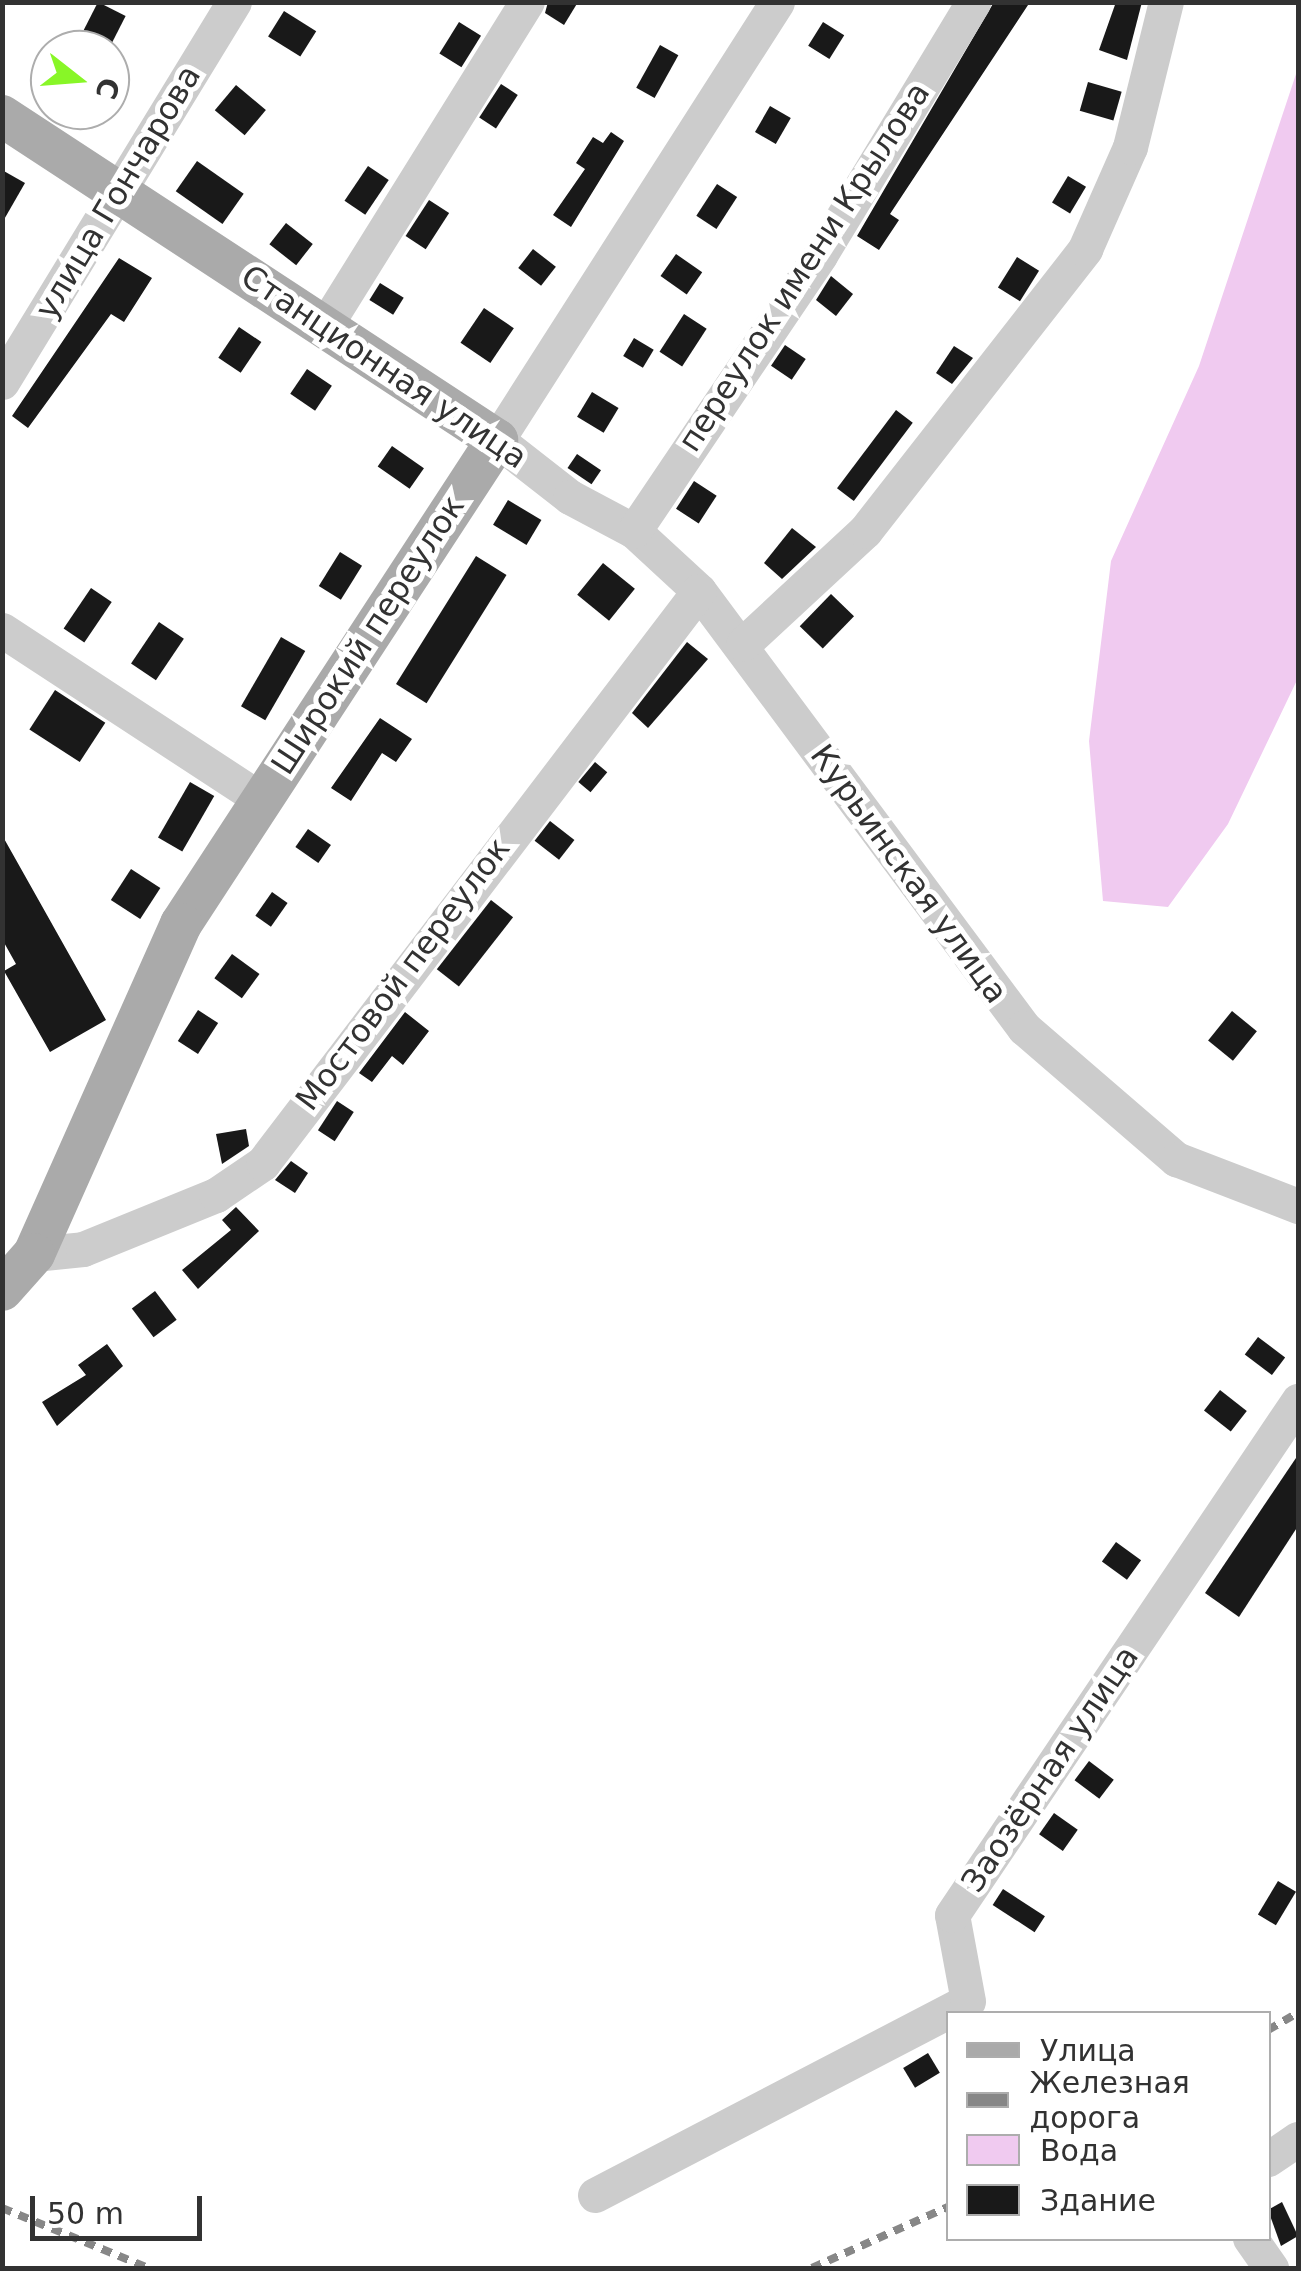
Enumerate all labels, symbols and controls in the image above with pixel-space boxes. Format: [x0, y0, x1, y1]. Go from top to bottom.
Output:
north arrow [30, 30, 130, 130]
street label: улица Гончарова [27, 58, 209, 326]
text: С [88, 74, 126, 103]
street label: переулок имени Крылова [670, 75, 938, 459]
street label: Станционная улица [234, 257, 534, 477]
street label: Широкий переулок [263, 488, 473, 782]
street label: Курьинская улица [802, 737, 1016, 1011]
street label: Мостовой переулок [288, 830, 518, 1118]
street label: Заозёрная улица [953, 1639, 1147, 1899]
legend [946, 2011, 1271, 2241]
text: Улица [1040, 2033, 1136, 2068]
text: Железная дорога [1029, 2065, 1190, 2135]
text: Вода [1040, 2133, 1118, 2168]
scale bar [35, 2176, 208, 2238]
text: Здание [1040, 2183, 1156, 2218]
text: 50 m [47, 2196, 124, 2231]

